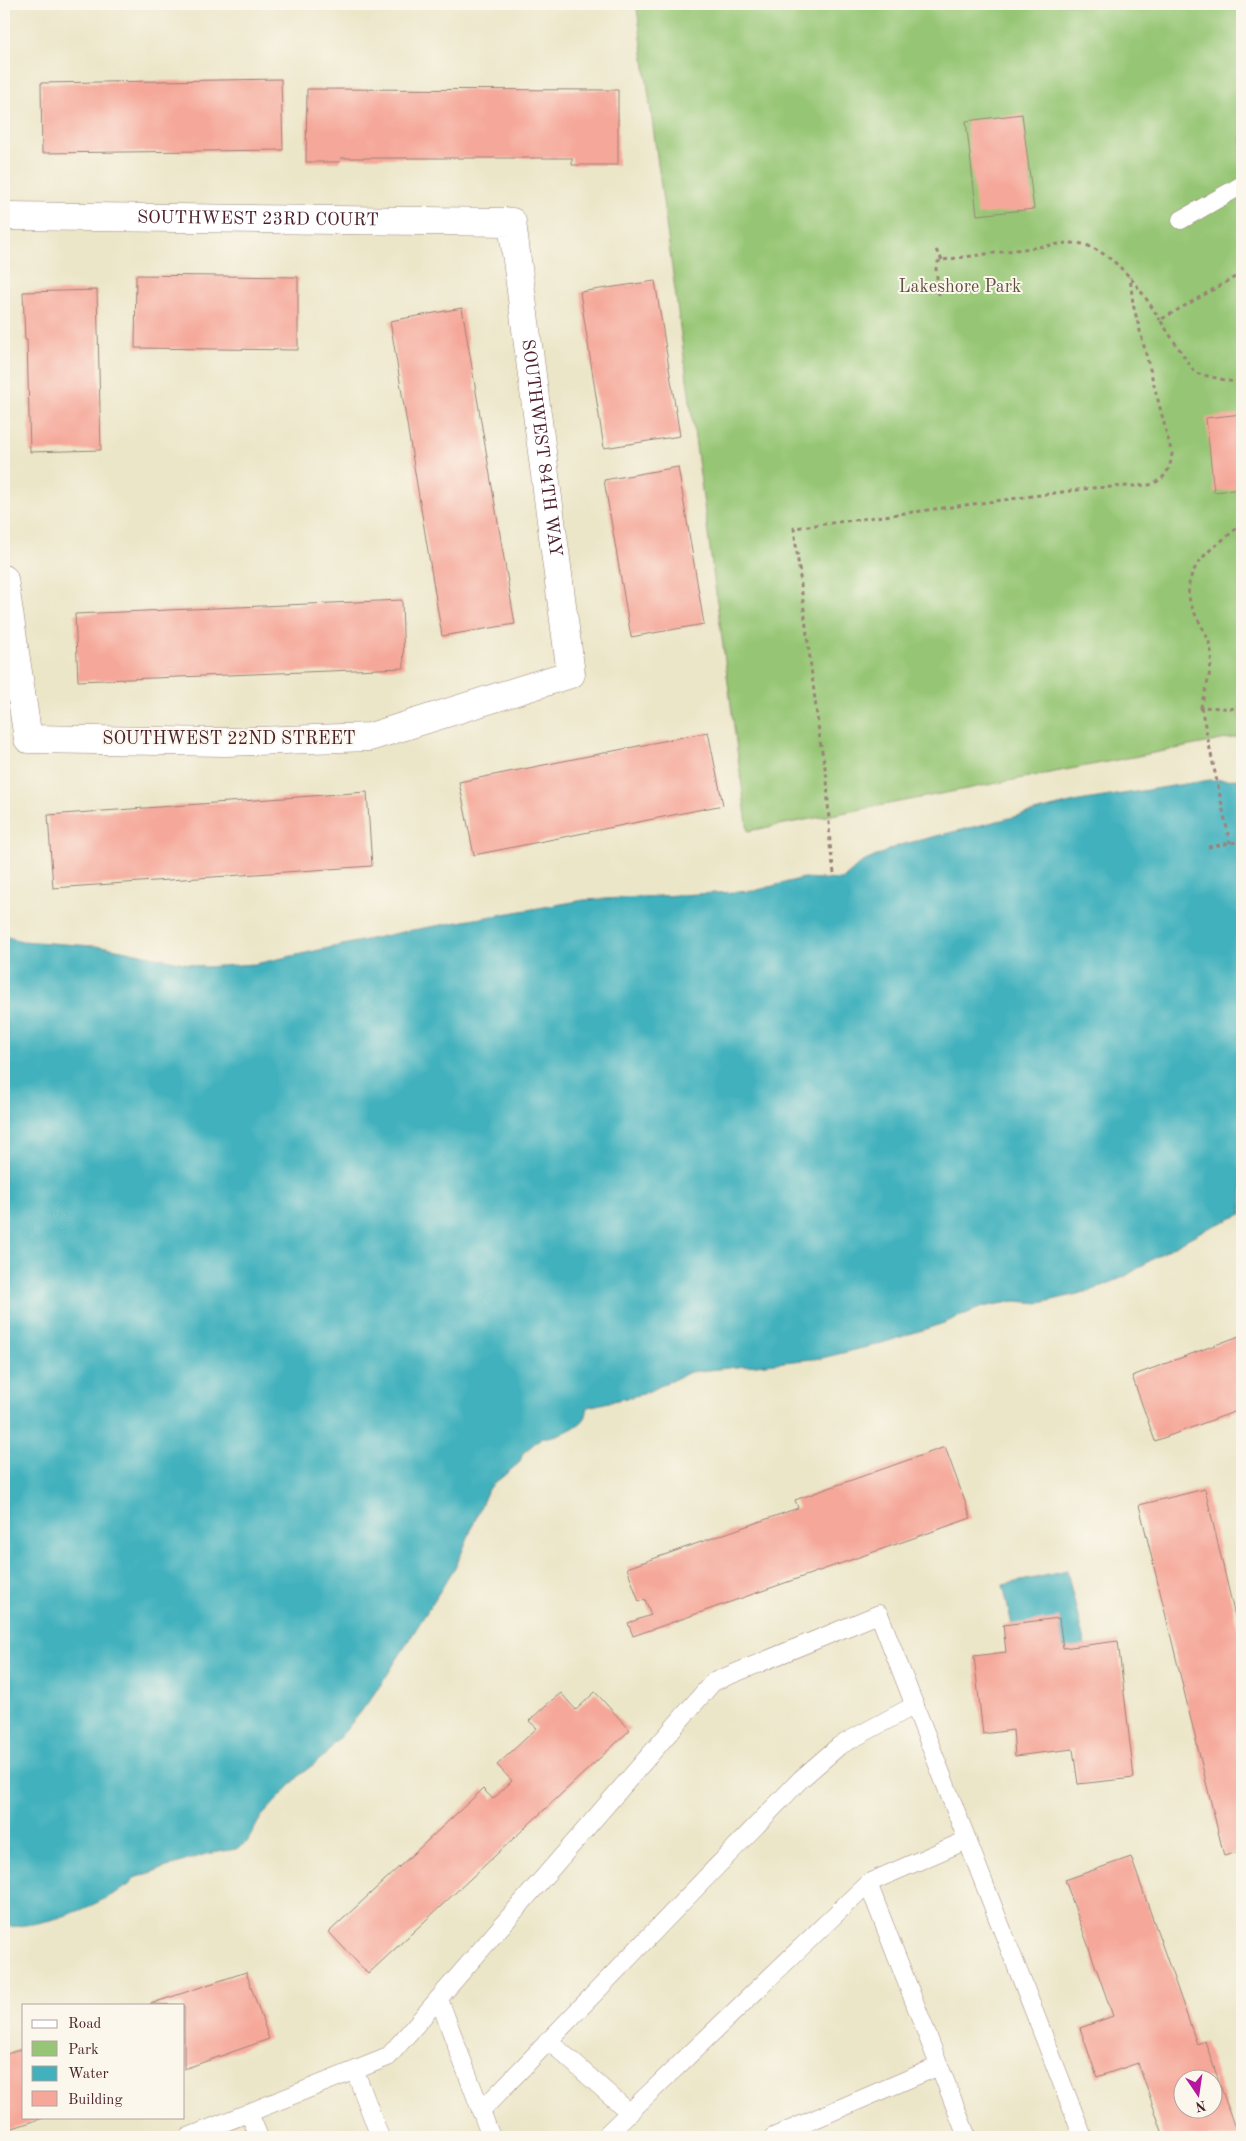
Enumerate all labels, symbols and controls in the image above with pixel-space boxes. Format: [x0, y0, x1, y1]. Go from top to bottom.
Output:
street label: SOUTHWEST 23RD COURT [137, 209, 379, 229]
park label: Lakeshore Park [899, 278, 1021, 296]
street label: SOUTHWEST 84TH WAY [518, 338, 565, 558]
street label: SOUTHWEST 22ND STREET [102, 730, 356, 748]
legend [22, 2004, 185, 2118]
text: Road [68, 2017, 102, 2032]
text: Park [68, 2043, 99, 2058]
text: Water [68, 2067, 109, 2082]
north arrow [1174, 2068, 1224, 2118]
text: Building [68, 2093, 123, 2108]
text: N [1194, 2098, 1207, 2114]

